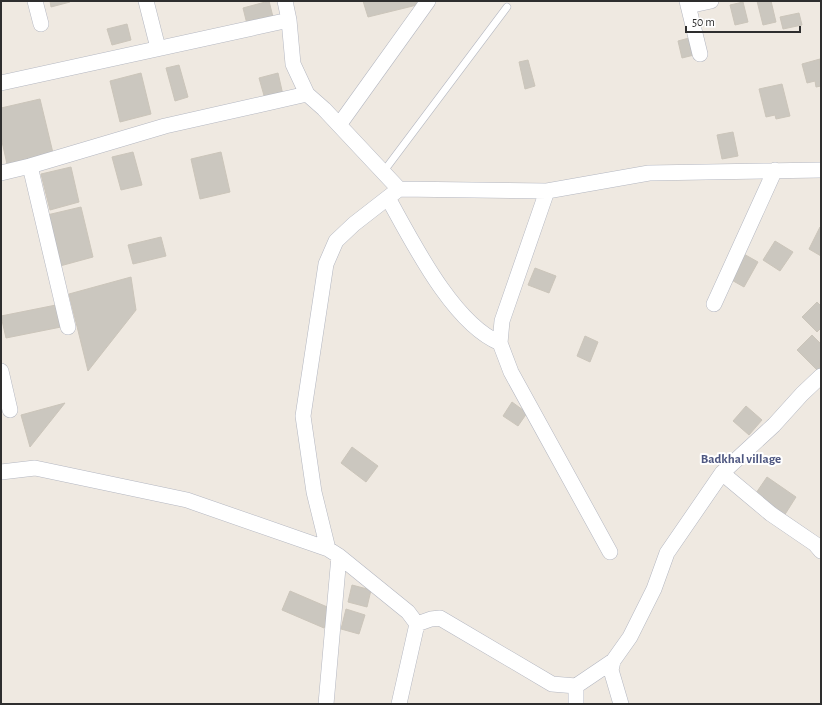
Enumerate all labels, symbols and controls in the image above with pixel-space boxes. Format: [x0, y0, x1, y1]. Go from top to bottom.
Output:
scale bar [686, 8, 800, 34]
text: 50 m [692, 16, 715, 28]
district label: Badkhal village [701, 453, 781, 466]

